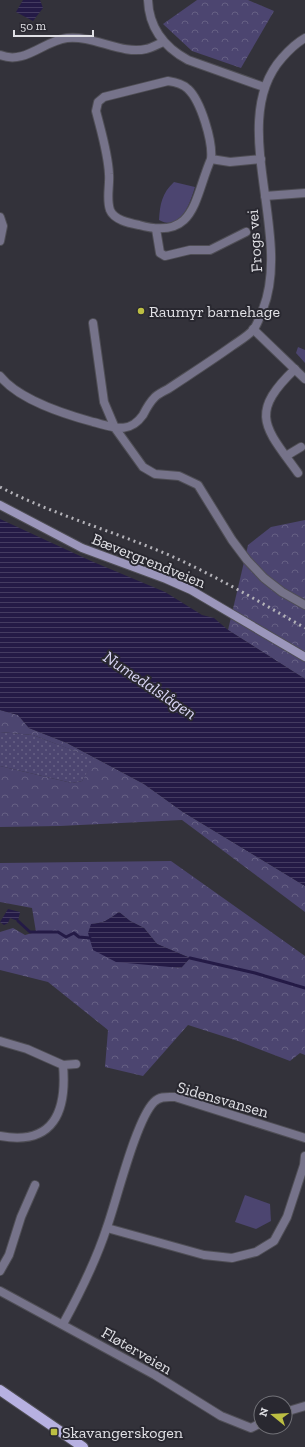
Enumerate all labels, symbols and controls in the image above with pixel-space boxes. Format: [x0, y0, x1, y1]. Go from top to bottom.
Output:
scale bar [14, 12, 93, 38]
text: 50 m [20, 19, 47, 33]
street label: Frogs vei [243, 208, 266, 273]
place label: Raumyr barnehage [149, 302, 280, 321]
marker: Raumyr barnehage [136, 306, 146, 316]
street label: Bævergrendveien [89, 529, 209, 592]
water label: Numedalslågen [100, 647, 200, 723]
street label: Sidensvansen [175, 1077, 272, 1122]
street label: Fløterveien [98, 1323, 176, 1379]
north arrow [253, 1395, 293, 1435]
text: N [256, 1405, 272, 1418]
place label: Skavangerskogen [62, 1423, 184, 1442]
marker: Skavangerskogen [49, 1427, 59, 1437]

